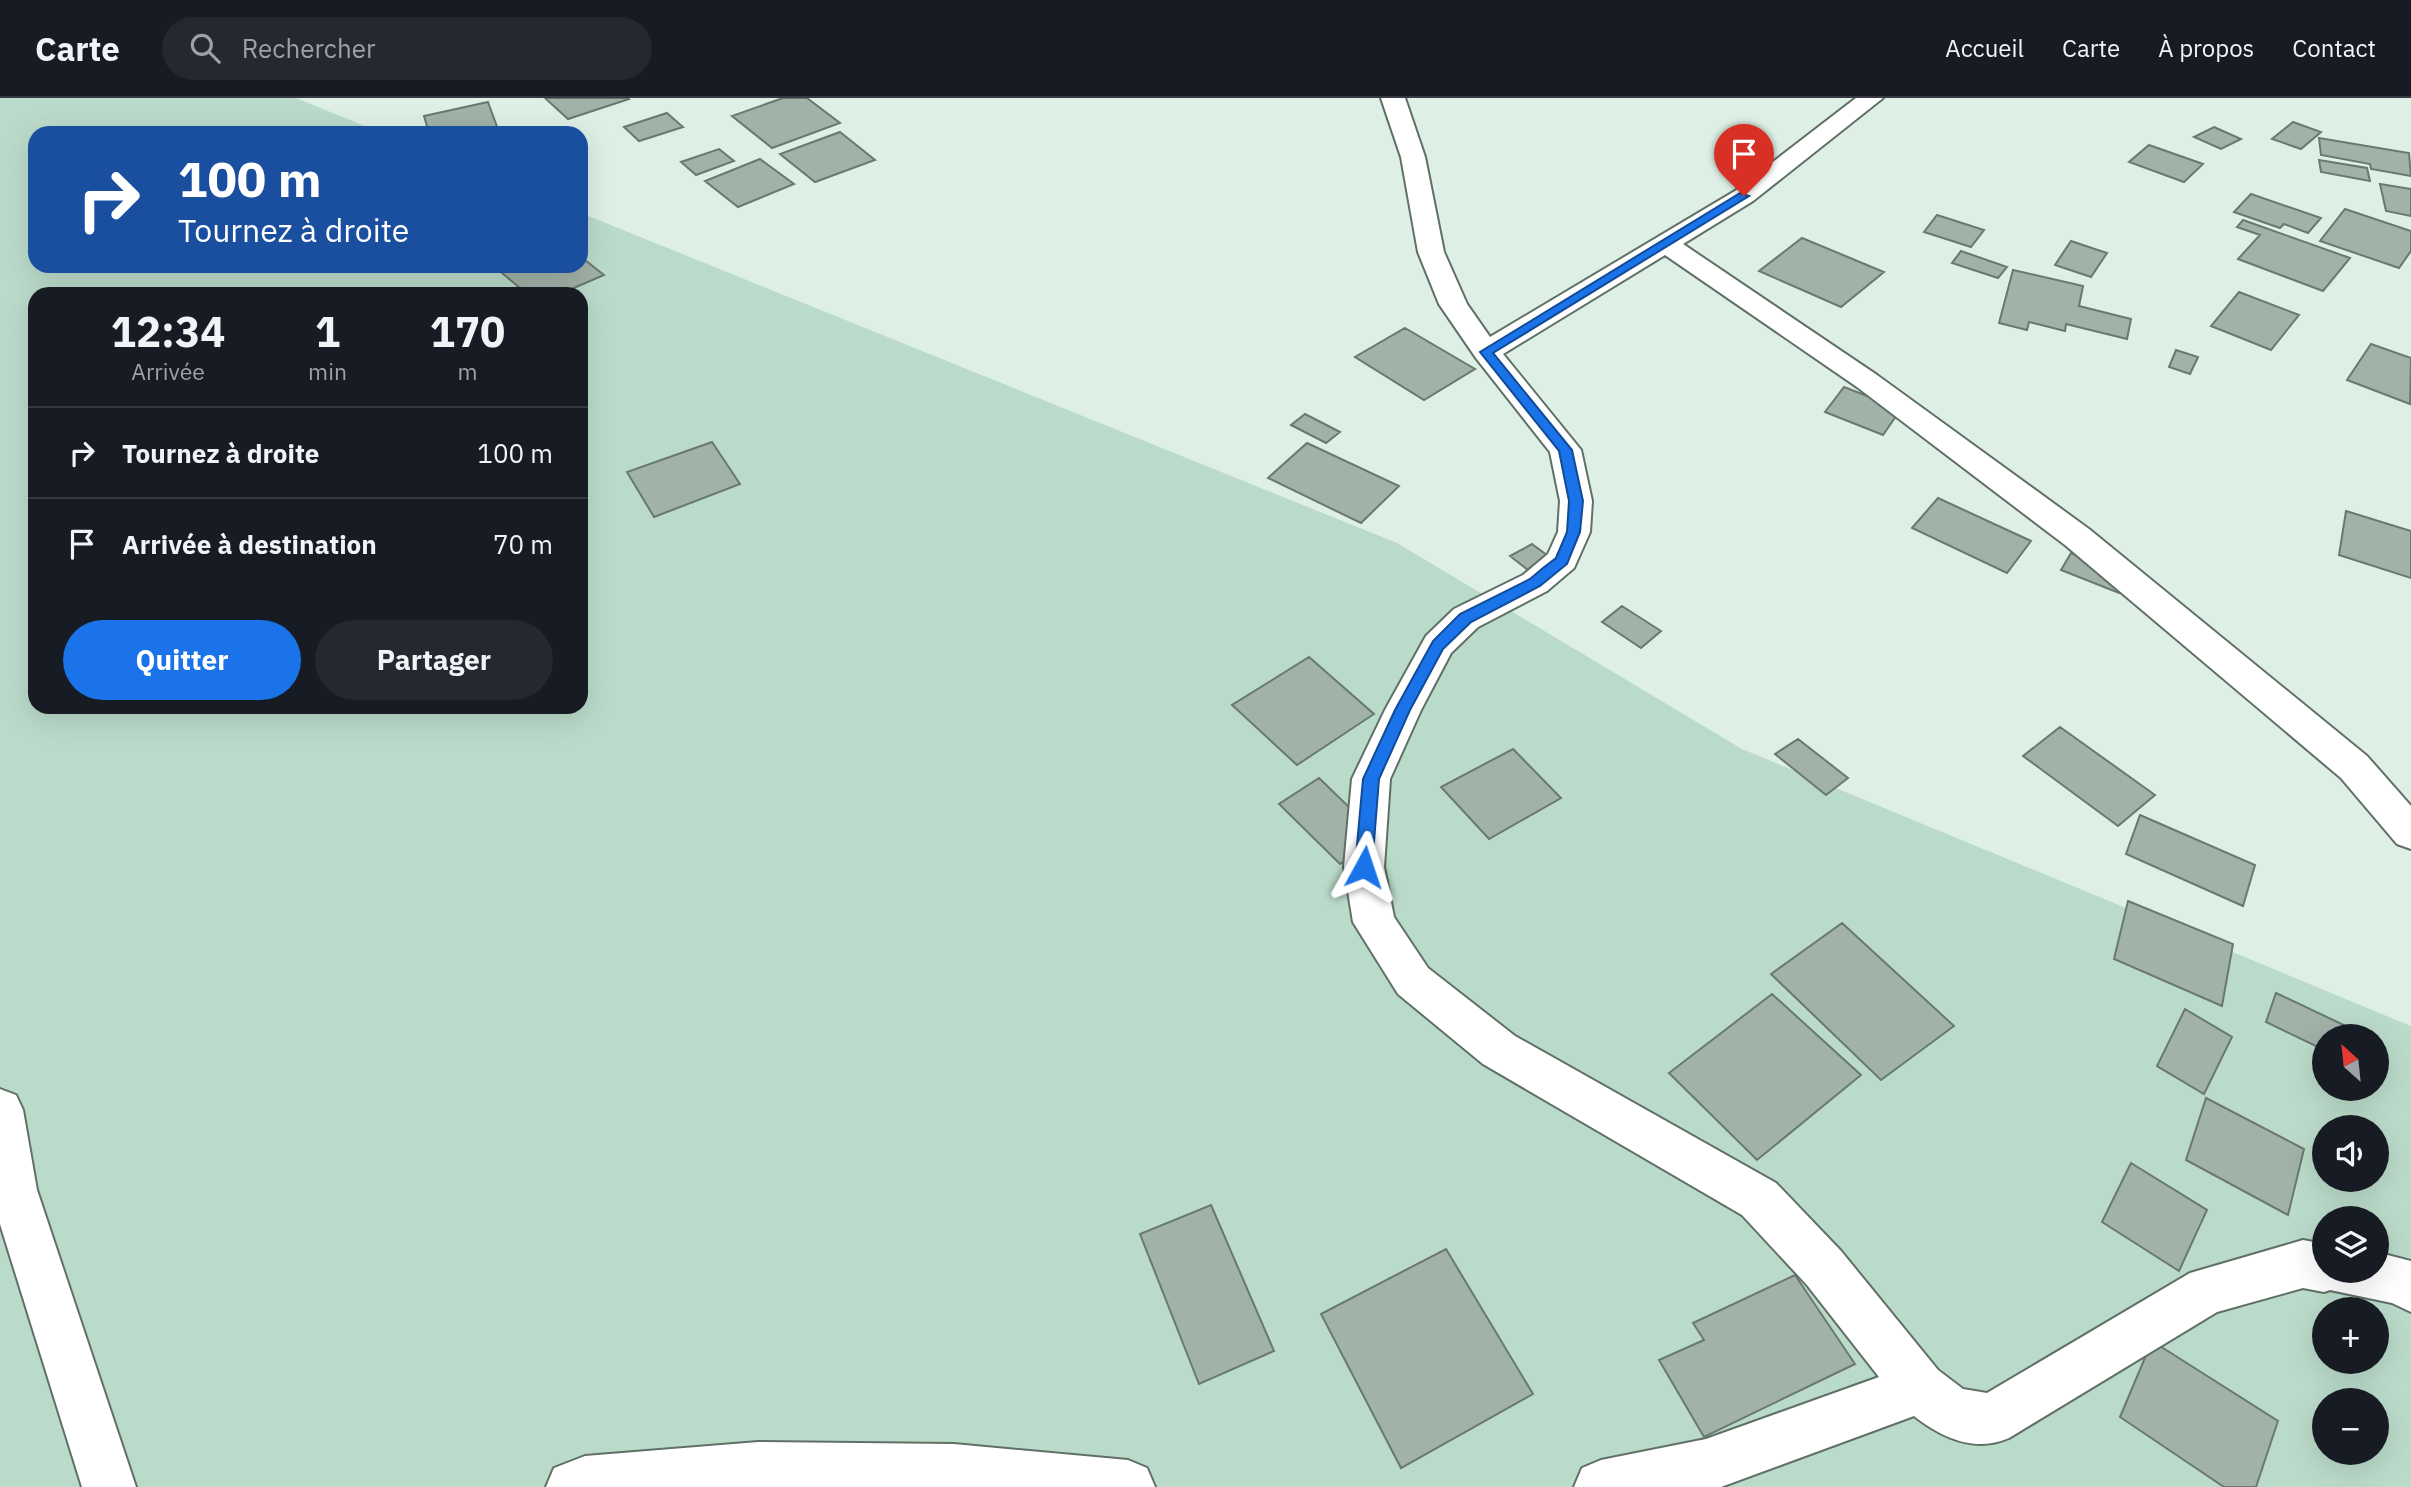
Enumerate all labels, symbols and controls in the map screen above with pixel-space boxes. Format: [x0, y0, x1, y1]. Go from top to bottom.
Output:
search box [162, 17, 652, 80]
text: Carte [35, 27, 120, 70]
icon: search [186, 29, 224, 67]
text: Rechercher [242, 31, 376, 65]
text: Accueil [1945, 32, 2024, 64]
text: Carte [2062, 32, 2120, 64]
text: À propos [2158, 32, 2254, 64]
text: Contact [2292, 32, 2376, 64]
pin [1714, 124, 1774, 196]
icon: arrive [1725, 135, 1763, 173]
text: 100 m [178, 147, 322, 210]
icon: right [63, 154, 154, 245]
text: Tournez à droite [178, 209, 409, 251]
text: 12:34 [111, 304, 225, 359]
text: 1 [315, 304, 340, 359]
text: 170 [430, 304, 505, 359]
text: Arrivée [131, 356, 205, 386]
text: min [308, 356, 347, 386]
text: m [457, 356, 478, 386]
icon: right [63, 434, 101, 472]
text: Tournez à droite [122, 436, 319, 470]
text: 100 m [477, 436, 553, 470]
icon: arrive [63, 525, 101, 563]
text: Arrivée à destination [122, 527, 377, 561]
text: 70 m [493, 527, 553, 561]
button: Quitter [63, 620, 301, 700]
button: Partager [315, 620, 553, 700]
position arrow [1327, 830, 1401, 904]
north arrow [2312, 1024, 2389, 1101]
map controls [2312, 1024, 2389, 1465]
button: sound [2312, 1115, 2389, 1192]
button: layers [2312, 1206, 2389, 1283]
button: + [2312, 1297, 2389, 1374]
button: − [2312, 1388, 2389, 1465]

